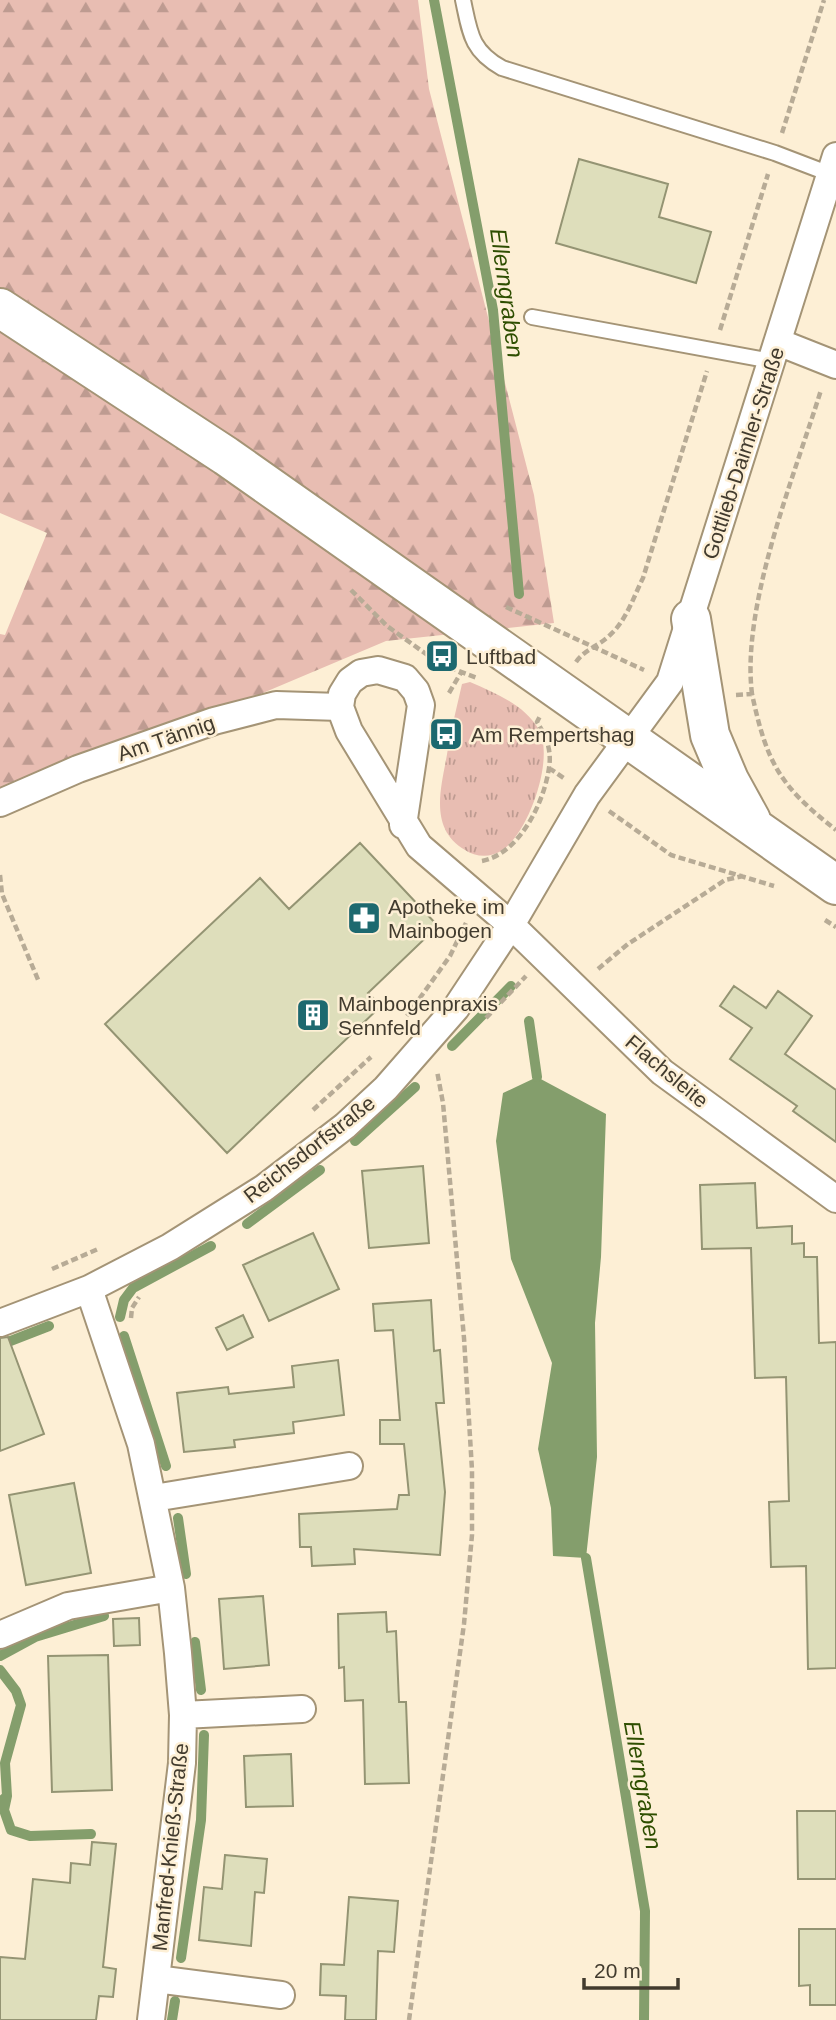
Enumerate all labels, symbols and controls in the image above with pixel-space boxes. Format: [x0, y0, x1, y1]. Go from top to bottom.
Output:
water label: Ellerngraben [485, 227, 529, 359]
street label: Gottlieb-Daimler-Straße [698, 344, 788, 562]
bus stop icon: Luftbad [423, 637, 461, 675]
place label: Luftbad [466, 645, 536, 668]
street label: Am Tännig [114, 711, 218, 765]
bus stop icon: Am Rempertshag [427, 715, 465, 753]
place label: Am Rempertshag [471, 723, 634, 746]
place label: Apotheke im Mainbogen [388, 895, 505, 942]
pharmacy icon: Apotheke im Mainbogen [345, 899, 383, 937]
place label: Mainbogenpraxis Sennfeld [338, 992, 498, 1039]
building icon: Mainbogenpraxis Sennfeld [294, 996, 332, 1034]
street label: Flachsleite [621, 1030, 713, 1112]
street label: Reichsdorfstraße [239, 1091, 379, 1207]
water label: Ellerngraben [619, 1719, 667, 1851]
street label: Manfred-Knieß-Straße [148, 1742, 192, 1952]
scale bar [584, 1946, 678, 1990]
text: 20 m [594, 1959, 641, 1982]

